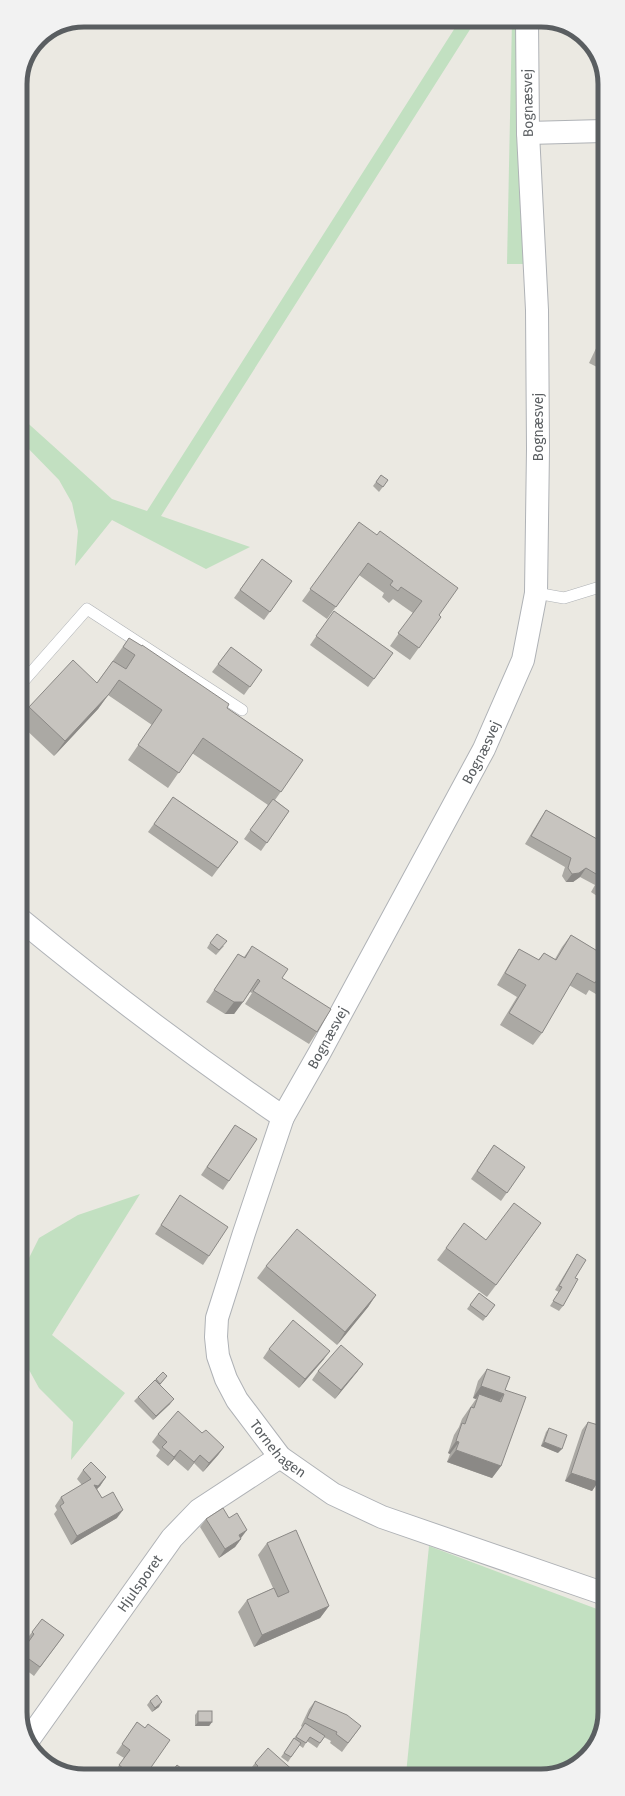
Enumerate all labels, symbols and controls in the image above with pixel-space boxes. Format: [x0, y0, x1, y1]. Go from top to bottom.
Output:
street label: Bognæsvej [519, 68, 537, 138]
street label: Bognæsvej [530, 393, 547, 461]
street label: Bognæsvej [458, 718, 504, 787]
street label: Bognæsvej [304, 1003, 352, 1072]
street label: Tornehagen [246, 1416, 310, 1481]
street label: Hjulsporet [114, 1551, 166, 1615]

